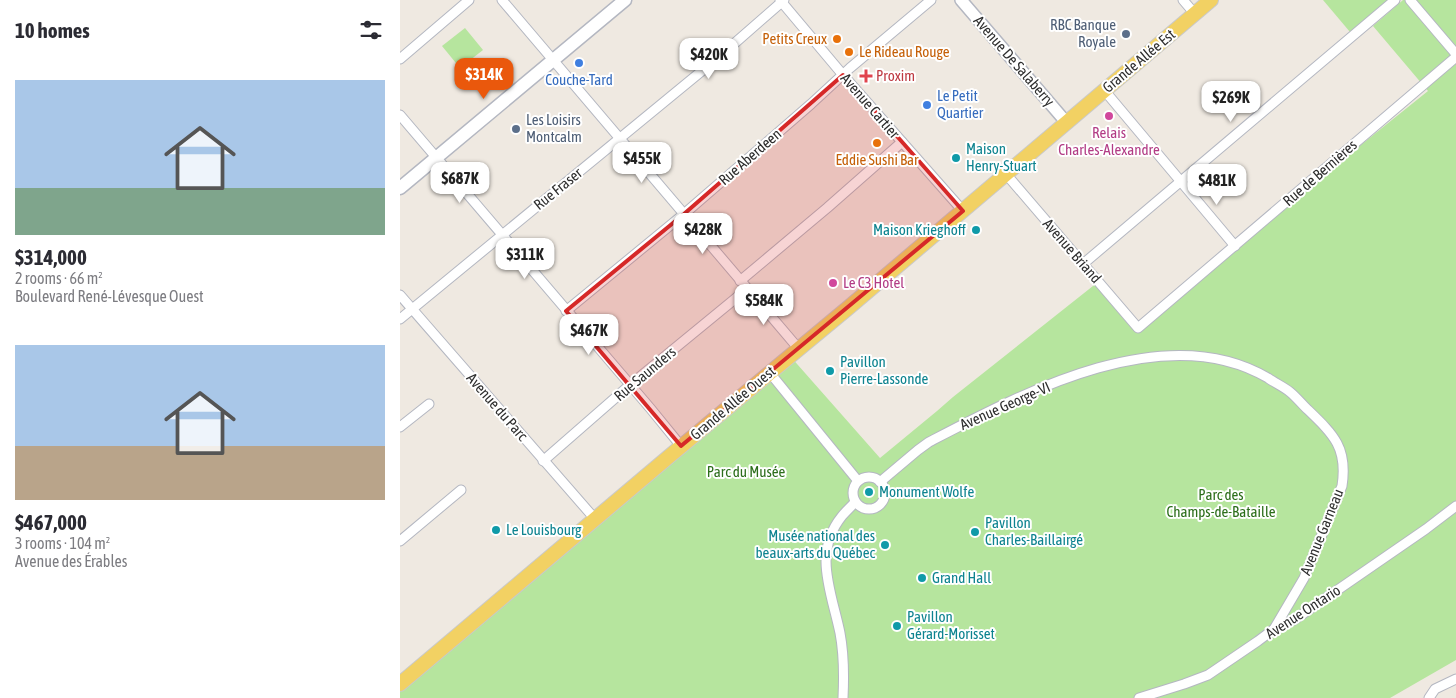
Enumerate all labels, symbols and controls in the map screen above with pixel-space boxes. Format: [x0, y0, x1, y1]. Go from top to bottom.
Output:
street label: Avenue De Salaberry [971, 12, 1058, 109]
icon: filters [357, 16, 385, 44]
place label: RBC Banque Royale [1050, 16, 1116, 50]
text: 10 homes [15, 18, 90, 42]
street label: Grande Allée Est [1099, 25, 1178, 96]
marker: RBC Banque Royale [1120, 28, 1132, 40]
place label: Petits Creux [762, 30, 827, 47]
marker: Petits Creux [831, 33, 843, 45]
pin: $420K [674, 38, 744, 80]
place label: Le Rideau Rouge [859, 43, 950, 60]
text: $420K [690, 45, 728, 63]
marker: Le Rideau Rouge [843, 46, 855, 58]
marker: Couche-Tard [573, 57, 585, 69]
pin: $314K [449, 58, 519, 100]
text: $314K [465, 65, 503, 83]
place label: Proxim [876, 67, 915, 84]
street label: Avenue Cartier [838, 70, 904, 142]
marker: Proxim [860, 70, 872, 82]
place label: Couche-Tard [545, 71, 613, 88]
pin: $269K [1196, 80, 1266, 123]
place label: Le Petit Quartier [937, 87, 984, 121]
text: $269K [1212, 88, 1250, 106]
marker: Le Petit Quartier [921, 99, 933, 111]
marker: Relais Charles-Alexandre [1103, 110, 1115, 122]
place label: Les Loisirs Montcalm [526, 111, 582, 145]
icon: home [155, 113, 245, 203]
marker: Les Loisirs Montcalm [510, 123, 522, 135]
place label: Relais Charles-Alexandre [1058, 124, 1160, 158]
street label: Rue Aberdeen [715, 125, 784, 188]
street label: Rue de Bernières [1279, 136, 1360, 209]
marker: Eddie Sushi Bar [871, 137, 883, 149]
place label: Maison Henry-Stuart [966, 140, 1037, 174]
pin: $455K [607, 142, 677, 184]
text: $455K [623, 149, 661, 167]
place label: Eddie Sushi Bar [835, 151, 919, 168]
marker: Maison Henry-Stuart [950, 152, 962, 164]
pin: $687K [425, 162, 495, 204]
street label: Rue Fraser [530, 164, 586, 213]
pin: $481K [1182, 164, 1252, 206]
text: $687K [441, 169, 479, 187]
text: $481K [1198, 171, 1236, 189]
pin: $428K [668, 212, 738, 255]
street label: Avenue Briand [1040, 215, 1105, 286]
text: $428K [684, 220, 722, 238]
place label: Maison Krieghoff [873, 221, 966, 238]
marker: Maison Krieghoff [970, 224, 982, 236]
pin: $311K [490, 238, 560, 280]
text: $314,000 [15, 245, 87, 269]
text: $311K [506, 245, 544, 263]
text: 2 rooms · 66 m² [15, 269, 103, 287]
place label: Le C3 Hotel [843, 274, 904, 291]
marker: Le C3 Hotel [827, 277, 839, 289]
pin: $584K [729, 284, 799, 326]
text: Boulevard René-Lévesque Ouest [15, 287, 204, 305]
text: $584K [745, 291, 783, 309]
pin: $467K [554, 314, 624, 356]
text: $467K [570, 321, 608, 339]
street label: Rue Saunders [610, 343, 679, 404]
place label: Pavillon Pierre-Lassonde [840, 353, 929, 387]
street label: Grande Allée Ouest [687, 362, 779, 443]
marker: Pavillon Pierre-Lassonde [824, 365, 836, 377]
street label: Avenue du Parc [463, 369, 532, 444]
icon: home [155, 378, 245, 468]
street label: Avenue George-VI [957, 378, 1053, 433]
park label: Parc du Musée [707, 463, 785, 480]
place label: Monument Wolfe [879, 483, 974, 500]
marker: Monument Wolfe [863, 486, 875, 498]
park label: Parc des Champs-de-Bataille [1166, 486, 1276, 520]
street label: Avenue Garneau [1297, 486, 1347, 577]
text: $467,000 [15, 510, 87, 534]
place label: Pavillon Charles-Baillairgé [985, 514, 1083, 548]
place label: Le Louisbourg [506, 521, 582, 538]
marker: Le Louisbourg [490, 524, 502, 536]
marker: Pavillon Charles-Baillairgé [969, 526, 981, 538]
place label: Musée national des beaux-arts du Québec [756, 527, 875, 561]
text: 3 rooms · 104 m² [15, 534, 110, 552]
marker: Musée national des beaux-arts du Québec [879, 539, 891, 551]
text: Avenue des Érables [15, 552, 127, 570]
place label: Grand Hall [932, 569, 991, 586]
marker: Grand Hall [916, 572, 928, 584]
street label: Avenue Ontario [1262, 581, 1343, 642]
place label: Pavillon Gérard-Morisset [907, 608, 995, 642]
marker: Pavillon Gérard-Morisset [891, 620, 903, 632]

